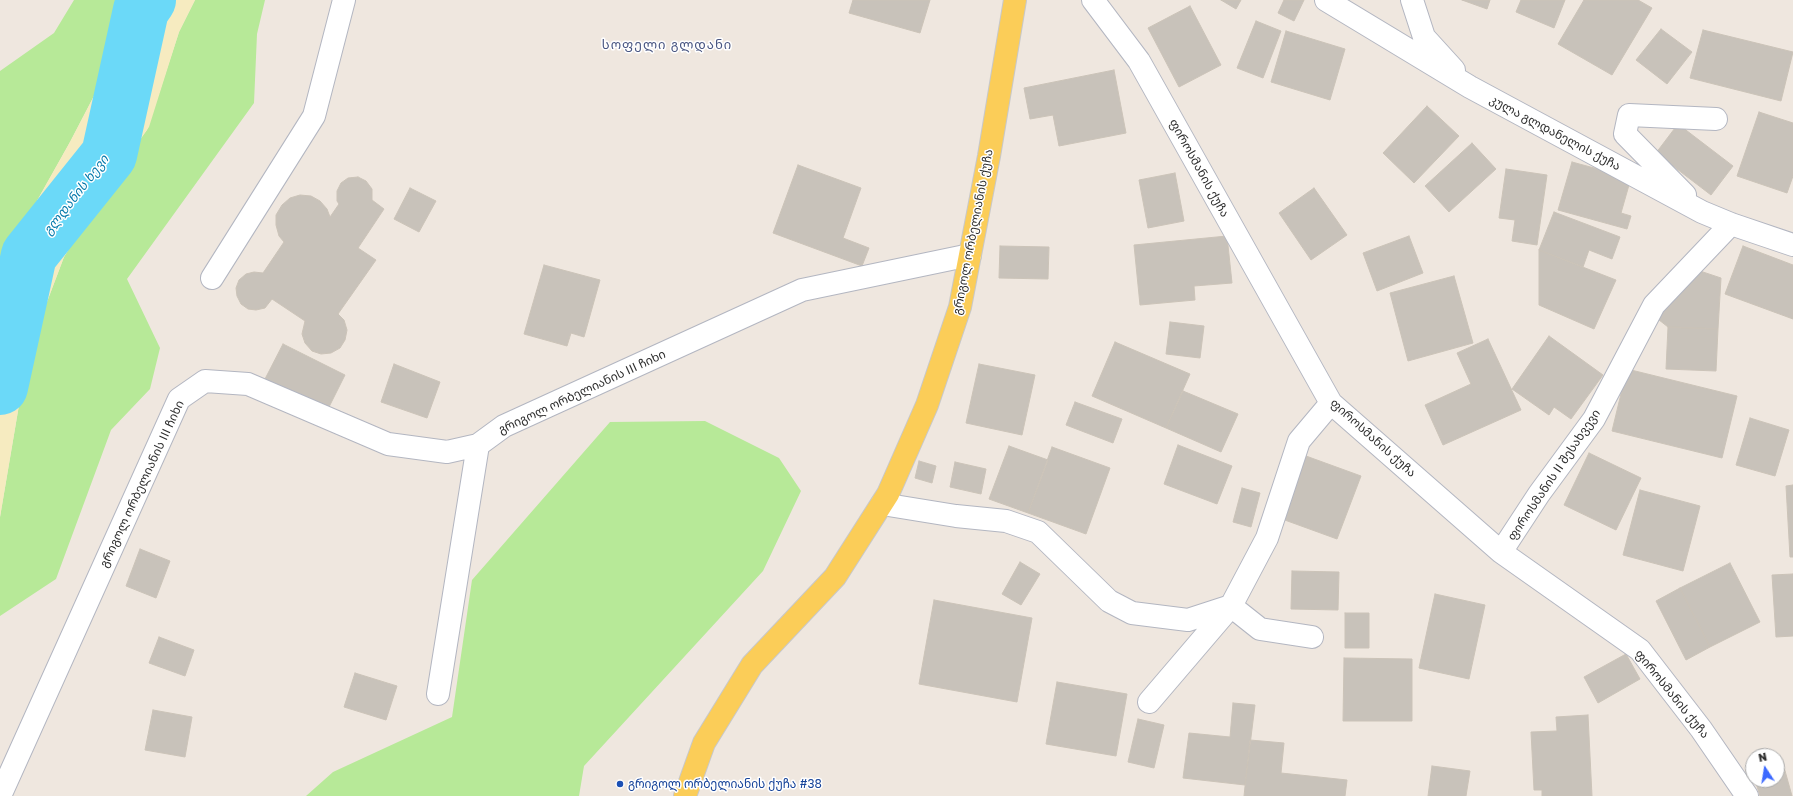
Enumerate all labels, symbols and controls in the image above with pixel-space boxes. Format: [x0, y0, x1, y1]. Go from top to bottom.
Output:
district label: სოფელი გლდანი [602, 37, 732, 53]
street label: კულა გლდანელის ქუჩა [1487, 92, 1623, 174]
street label: ფიროსმანის ქუჩა [1166, 116, 1232, 220]
street label: გრიგოლ ორბელიანის ქუჩა [950, 148, 996, 316]
water label: გლდანის ხევი [40, 152, 112, 238]
street label: გრიგოლ ორბელიანის III ჩიხი [496, 347, 668, 437]
street label: ფიროსმანის ქუჩა [1327, 396, 1419, 480]
street label: გრიგოლ ორბელიანის III ჩიხი [97, 398, 187, 570]
street label: ფიროსმანის II შესახვევი [1505, 407, 1603, 543]
street label: ფიროსმანის ქუჩა [1632, 647, 1712, 741]
north arrow [1745, 748, 1785, 788]
text: N [1757, 750, 1768, 764]
place label: გრიგოლ ორბელიანის ქუჩა #38 [628, 777, 822, 791]
marker: გრიგოლ ორბელიანის ქუჩა #38 [615, 779, 625, 789]

